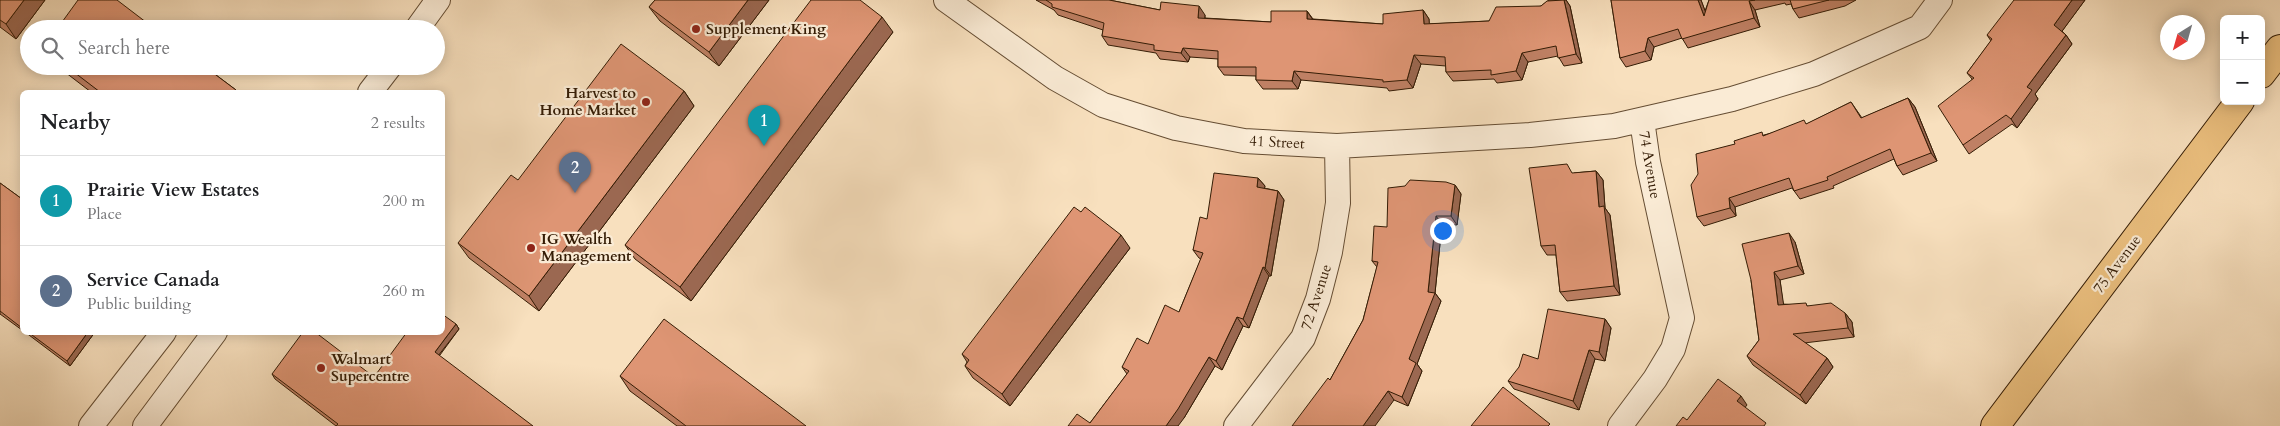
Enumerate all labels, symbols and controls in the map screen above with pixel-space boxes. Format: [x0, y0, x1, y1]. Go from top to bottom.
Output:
north arrow [2160, 15, 2205, 60]
map controls [2220, 15, 2265, 105]
button: + [2220, 15, 2265, 60]
place label: Supplement King [706, 19, 826, 39]
search box [20, 20, 445, 75]
marker: Supplement King [690, 23, 702, 35]
icon: search [38, 34, 66, 62]
text: Search here [78, 35, 170, 61]
button: − [2220, 60, 2265, 105]
place label: Harvest to Home Market [539, 83, 637, 120]
marker: Harvest to Home Market [640, 96, 652, 108]
pin: 1 [748, 105, 780, 146]
text: Nearby [40, 108, 111, 137]
text: 2 results [371, 112, 425, 134]
street label: 74 Avenue [1634, 130, 1666, 200]
street label: 41 Street [1249, 131, 1305, 153]
pin: 2 [559, 152, 591, 193]
text: Prairie View Estates [87, 177, 259, 203]
text: 1 [52, 190, 60, 212]
text: 200 m [383, 190, 425, 212]
text: Place [87, 203, 122, 225]
your location [1430, 218, 1456, 244]
place label: IG Wealth Management [541, 229, 632, 266]
street label: 75 Avenue [2089, 231, 2146, 297]
marker: IG Wealth Management [525, 242, 537, 254]
street label: 72 Avenue [1296, 261, 1336, 332]
text: Service Canada [87, 267, 220, 293]
text: 2 [52, 280, 60, 302]
text: 260 m [383, 280, 425, 302]
text: Public building [87, 293, 191, 315]
place label: Walmart Supercentre [330, 349, 410, 386]
marker: Walmart Supercentre [315, 362, 327, 374]

